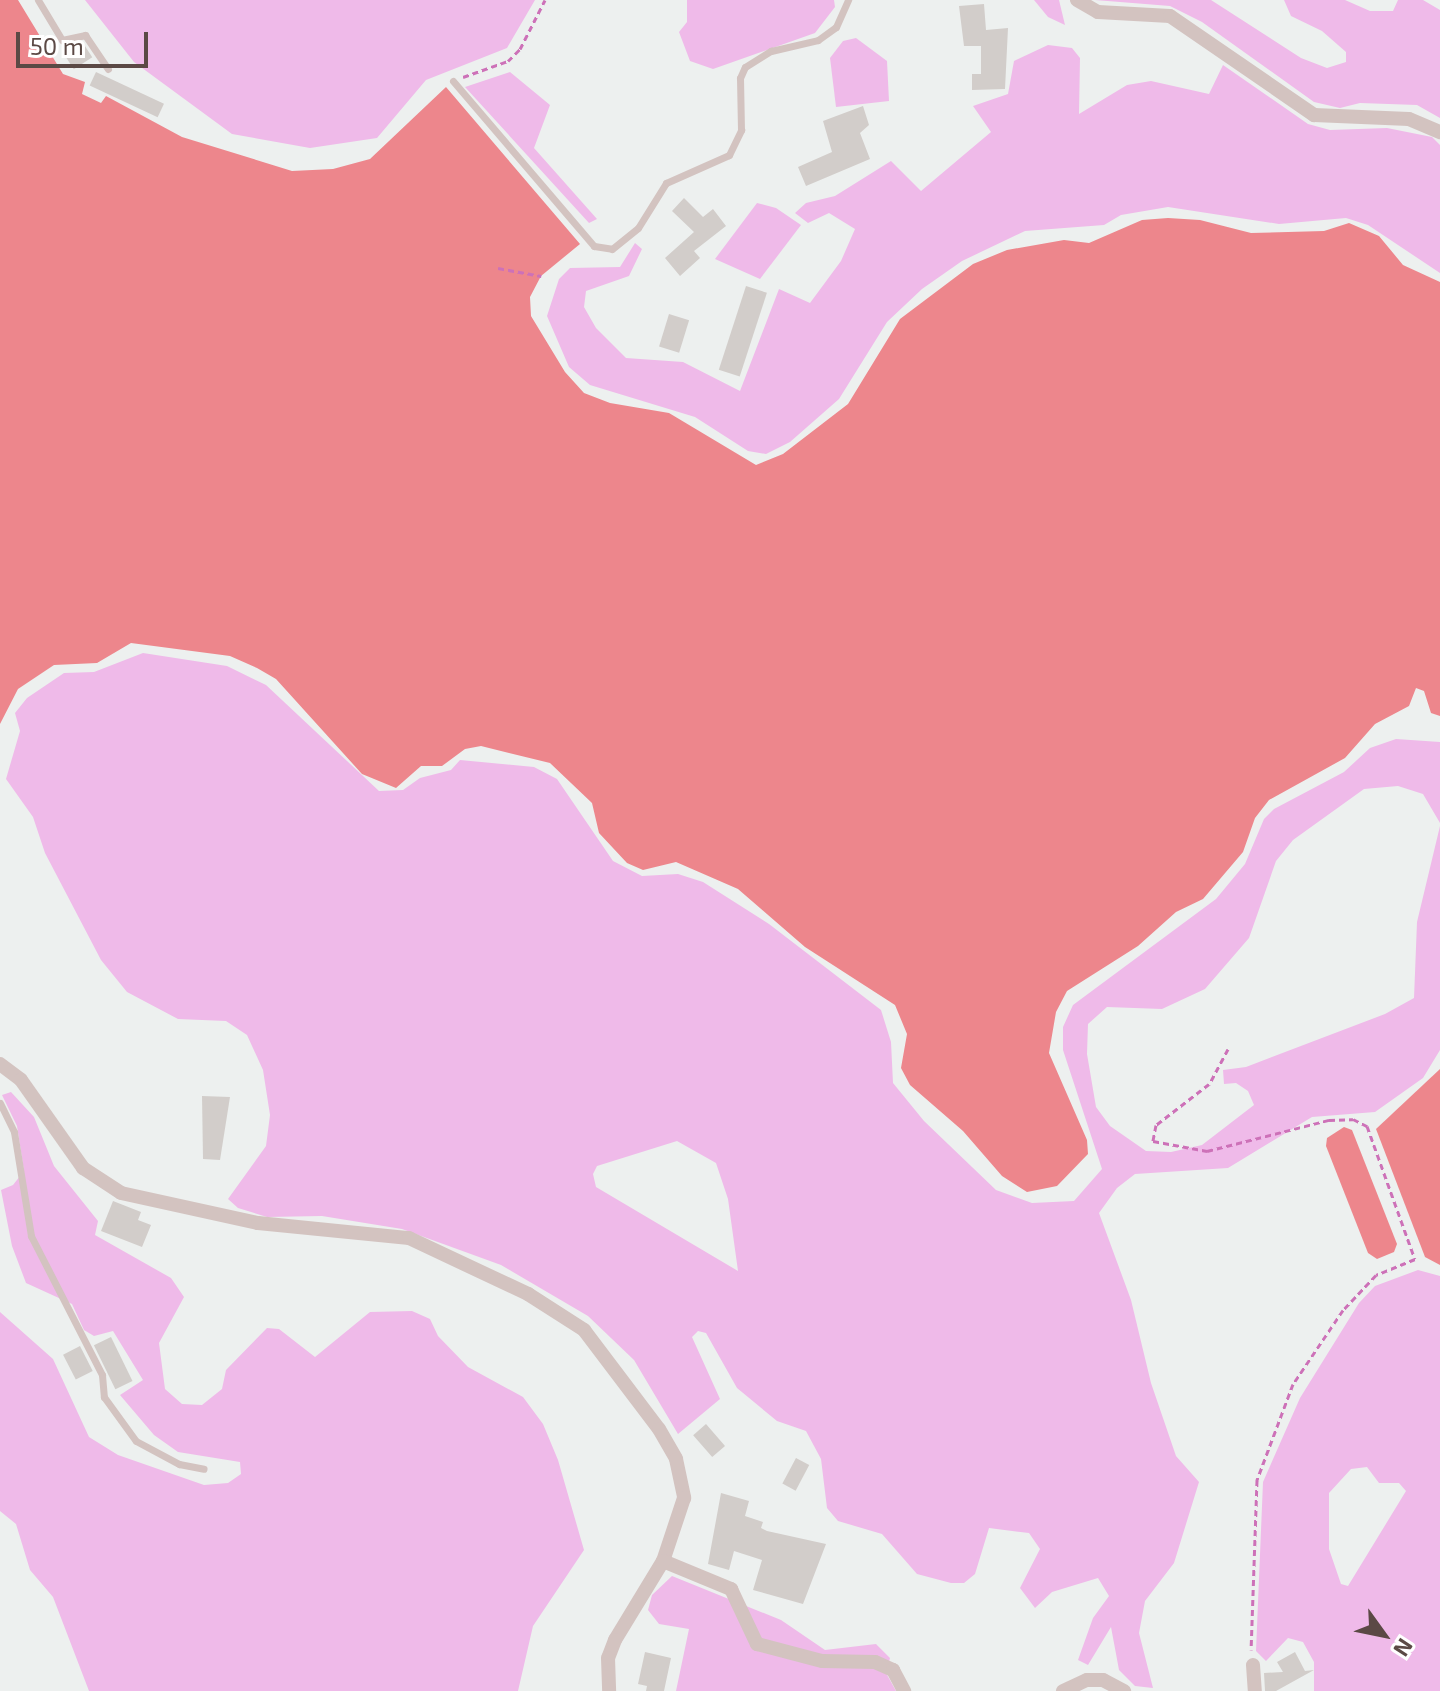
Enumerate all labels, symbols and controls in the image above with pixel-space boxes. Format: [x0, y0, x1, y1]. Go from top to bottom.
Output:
scale bar [20, 16, 152, 66]
text: 50 m [30, 31, 84, 60]
north arrow [1344, 1595, 1424, 1675]
text: N [1389, 1634, 1419, 1662]

